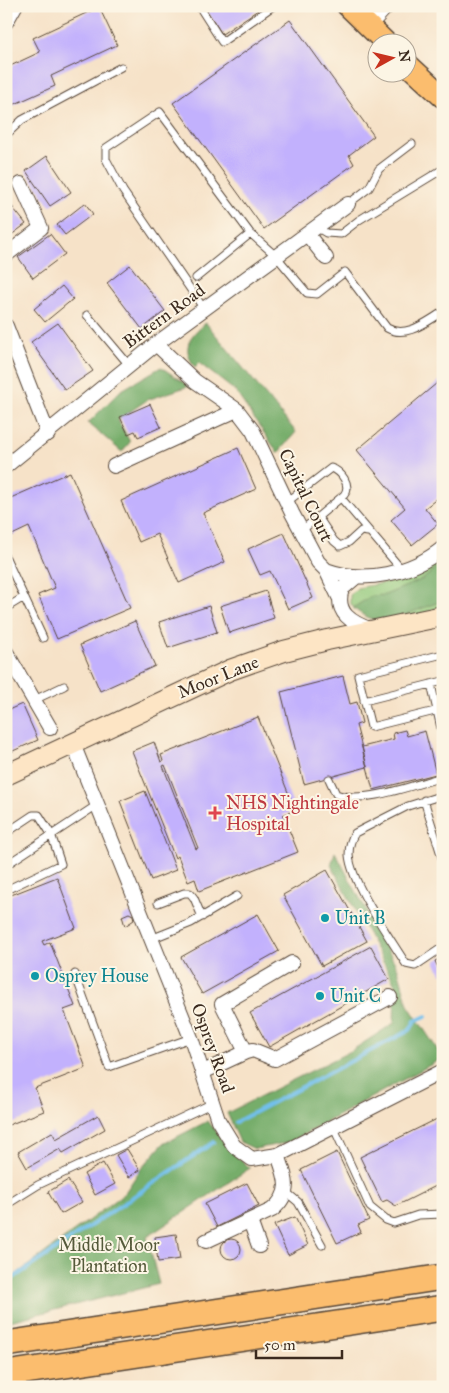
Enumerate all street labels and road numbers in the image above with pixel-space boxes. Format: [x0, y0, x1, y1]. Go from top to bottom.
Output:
street label: Bittern Road [119, 279, 209, 353]
street label: Capital Court [274, 445, 338, 546]
street label: Moor Lane [174, 651, 262, 703]
street label: Osprey Road [187, 1000, 239, 1096]

